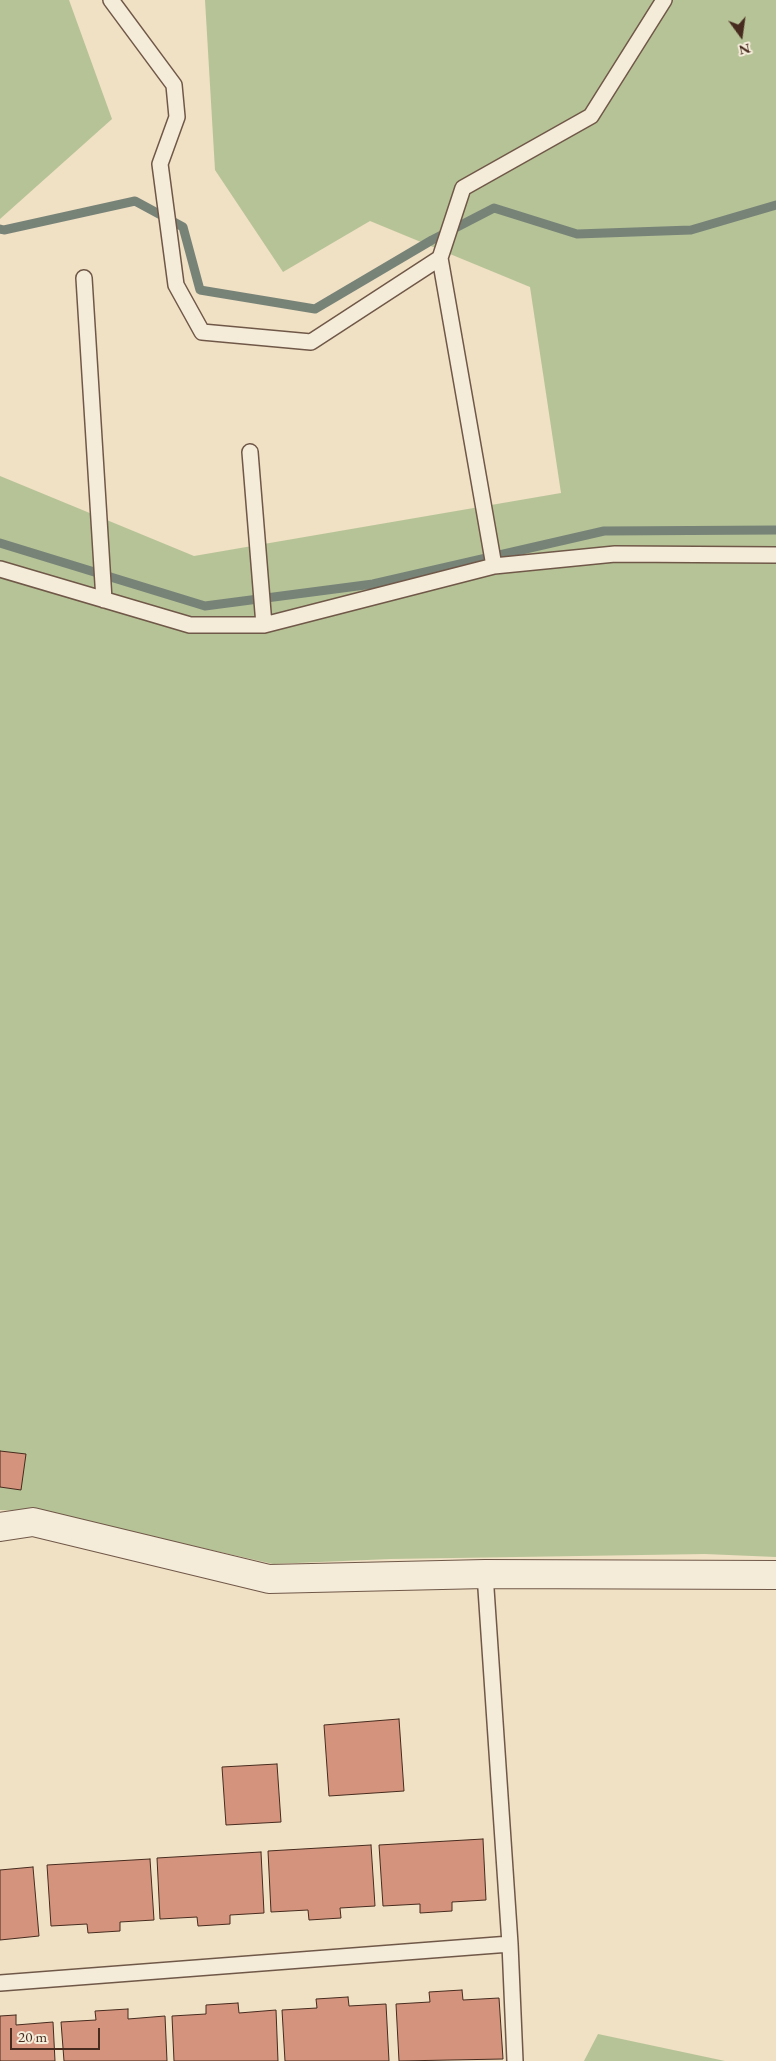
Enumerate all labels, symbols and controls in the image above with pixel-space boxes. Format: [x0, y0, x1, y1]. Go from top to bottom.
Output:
north arrow [716, 10, 766, 60]
text: N [737, 39, 752, 60]
scale bar [12, 2018, 102, 2050]
text: 20 m [18, 2027, 47, 2046]

